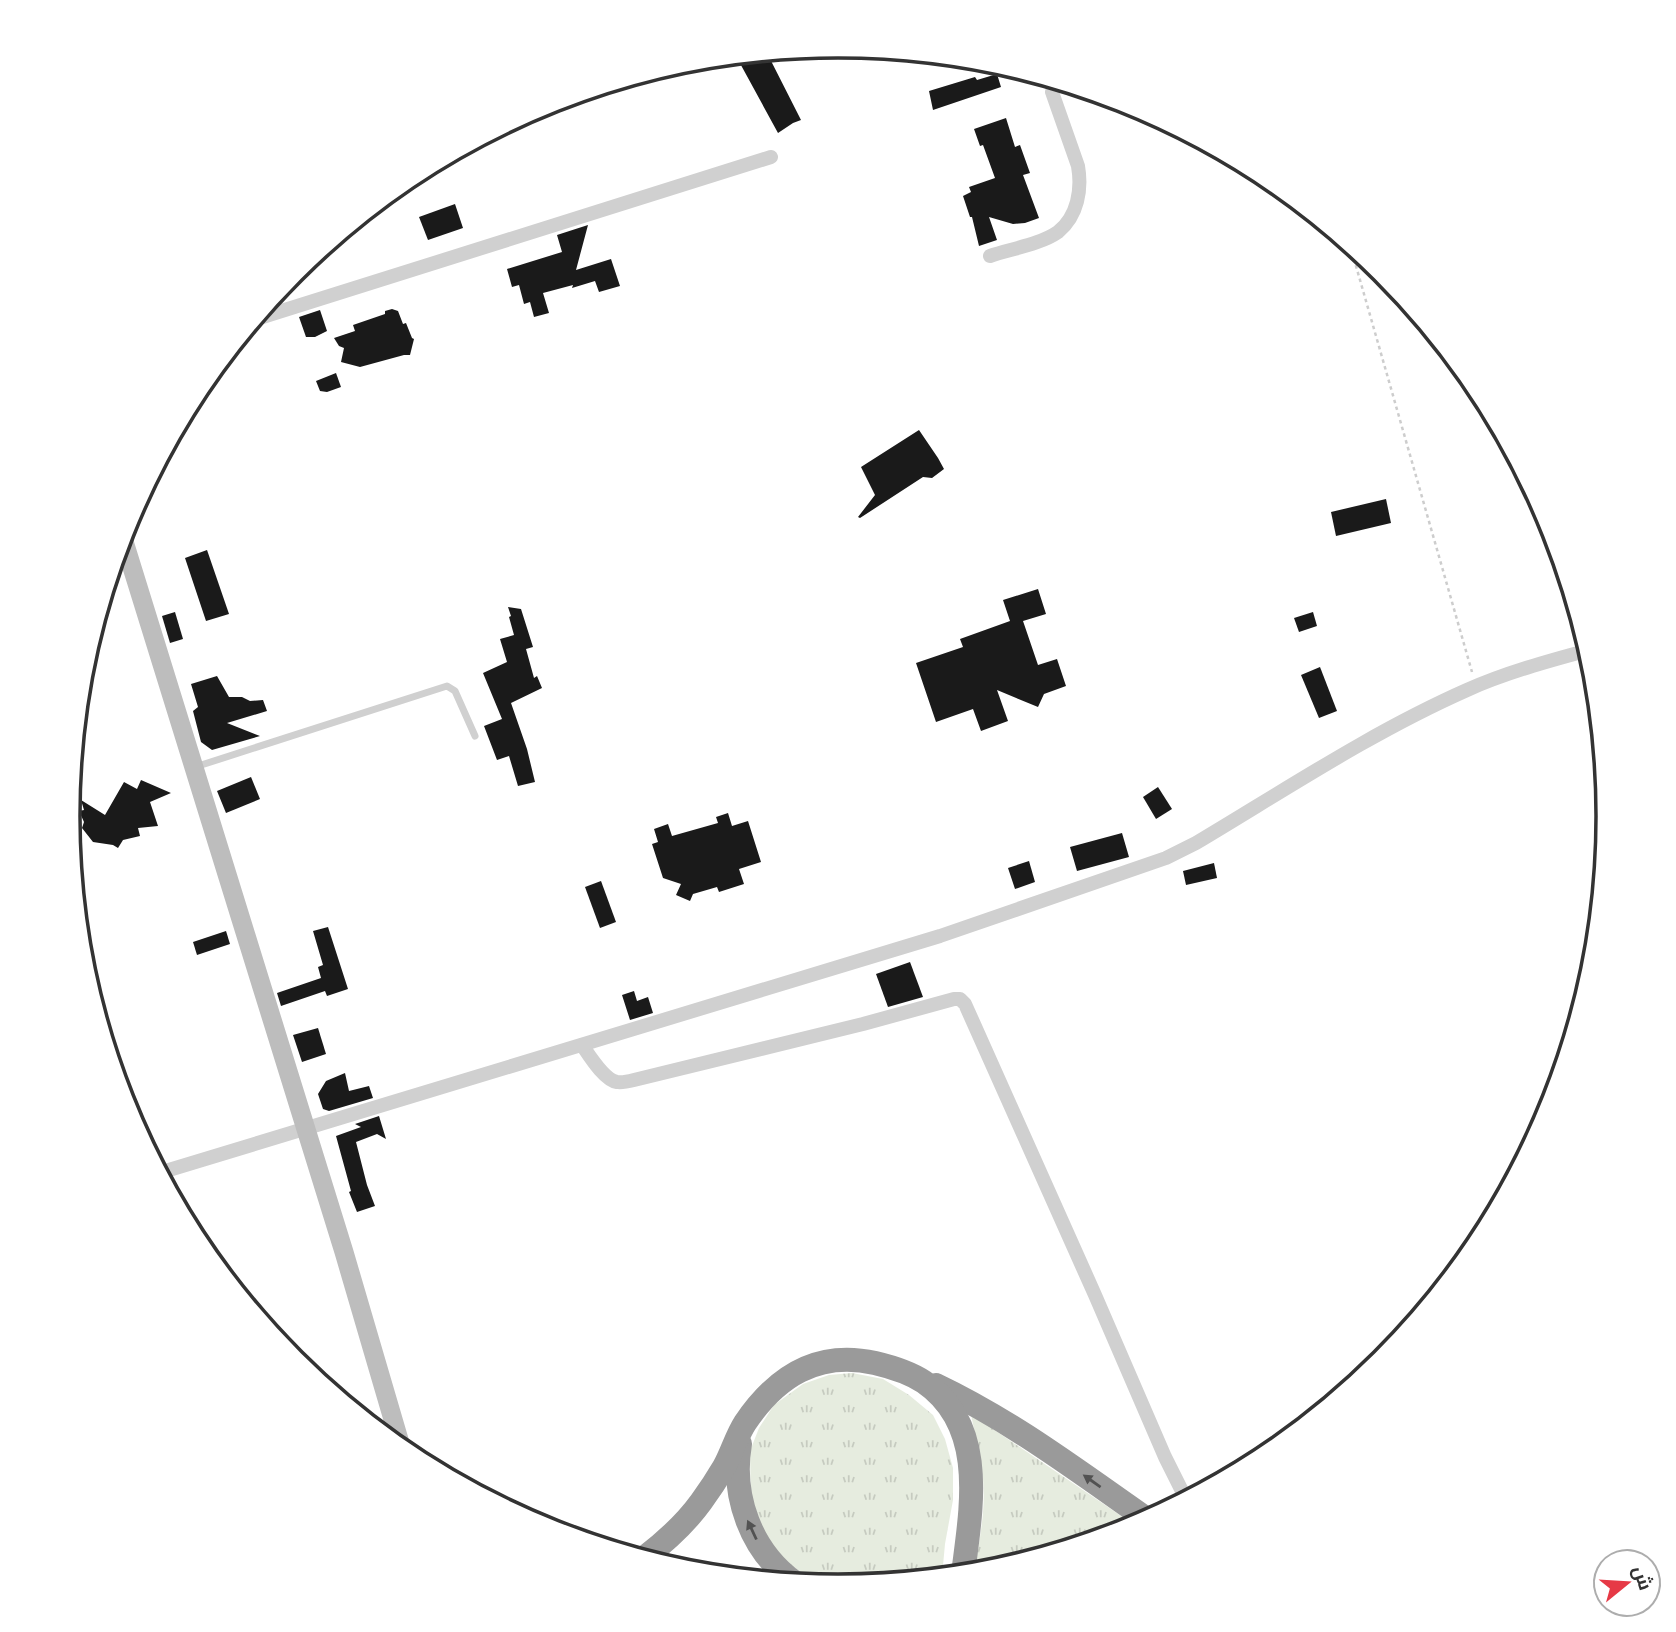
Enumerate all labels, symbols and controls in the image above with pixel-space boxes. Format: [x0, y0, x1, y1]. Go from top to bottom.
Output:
one-way arrow [1083, 1474, 1101, 1488]
one-way arrow [746, 1520, 757, 1540]
north arrow [1592, 1548, 1662, 1618]
text: ش [1628, 1563, 1657, 1593]

